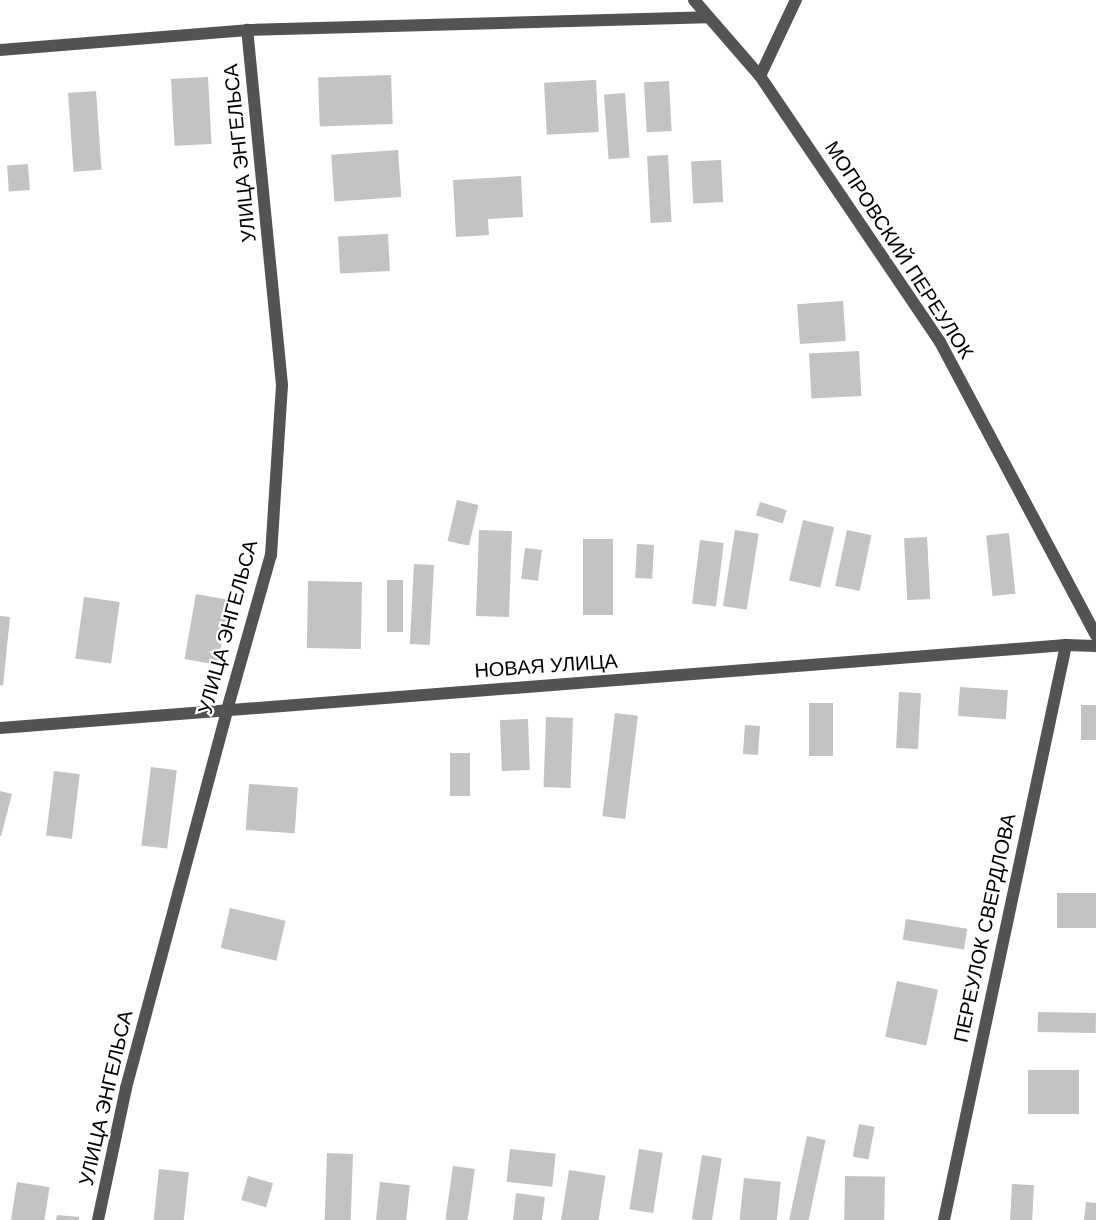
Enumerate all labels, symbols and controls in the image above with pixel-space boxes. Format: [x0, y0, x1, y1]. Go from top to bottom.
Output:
street label: УЛИЦА ЭНГЕЛЬСА [219, 63, 261, 243]
street label: МОПРОВСКИЙ ПЕРЕУЛОК [820, 137, 978, 363]
street label: УЛИЦА ЭНГЕЛЬСА [193, 537, 263, 717]
street label: НОВАЯ УЛИЦА [474, 649, 618, 683]
street label: ПЕРЕУЛОК СВЕРДЛОВА [949, 811, 1021, 1045]
street label: УЛИЦА ЭНГЕЛЬСА [74, 1008, 138, 1188]

